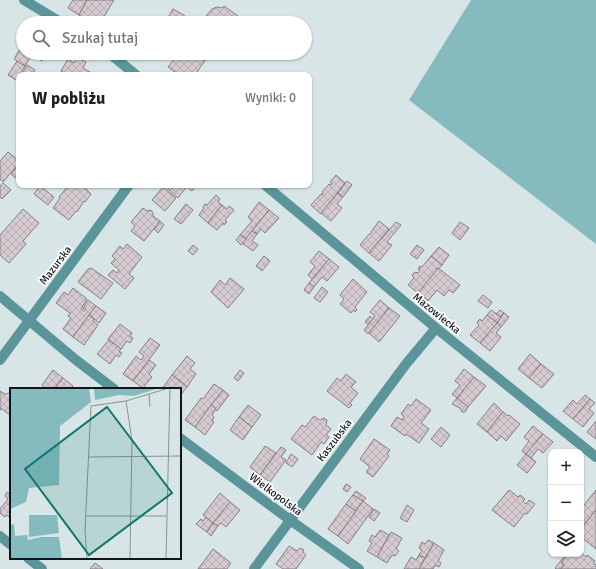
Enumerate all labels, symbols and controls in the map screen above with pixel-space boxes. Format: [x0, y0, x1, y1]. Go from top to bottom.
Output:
search box [16, 16, 312, 60]
icon: search [30, 27, 52, 49]
text: Szukaj tutaj [62, 29, 138, 47]
text: W pobliżu [32, 88, 105, 109]
text: Wyniki: 0 [245, 90, 296, 106]
street label: Mazurska [37, 243, 74, 287]
street label: Mazowiecka [410, 290, 464, 337]
inset map [10, 388, 181, 559]
street label: Kaszubska [314, 416, 355, 464]
map controls [548, 449, 584, 557]
button: + [548, 449, 584, 485]
street label: Wielkopolska [247, 470, 305, 519]
button: − [548, 485, 584, 521]
button: layers [548, 521, 584, 557]

